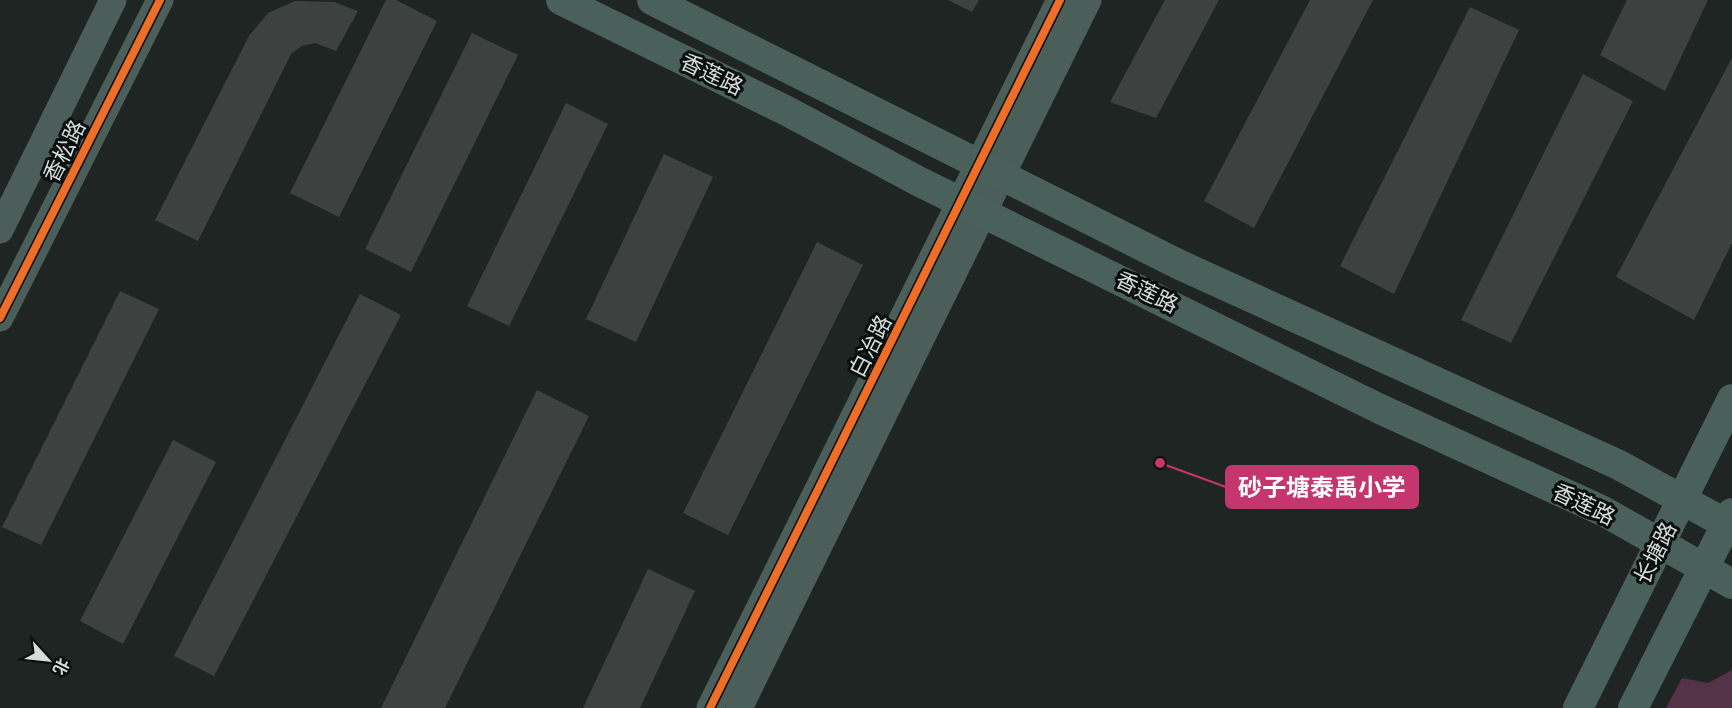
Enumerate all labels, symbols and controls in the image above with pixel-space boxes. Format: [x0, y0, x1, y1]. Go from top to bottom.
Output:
street label: 香莲路 [675, 44, 749, 104]
street label: 香松路 [34, 114, 94, 188]
street label: 香莲路 [1110, 262, 1184, 322]
street label: 白冶路 [840, 309, 900, 383]
callout: 砂子塘泰禹小学 [1226, 466, 1418, 508]
text: 砂子塘泰禹小学 [1238, 469, 1406, 505]
street label: 香莲路 [1547, 474, 1621, 534]
street label: 长塘路 [1625, 516, 1685, 590]
north arrow [18, 630, 78, 690]
text: 北 [47, 654, 76, 679]

